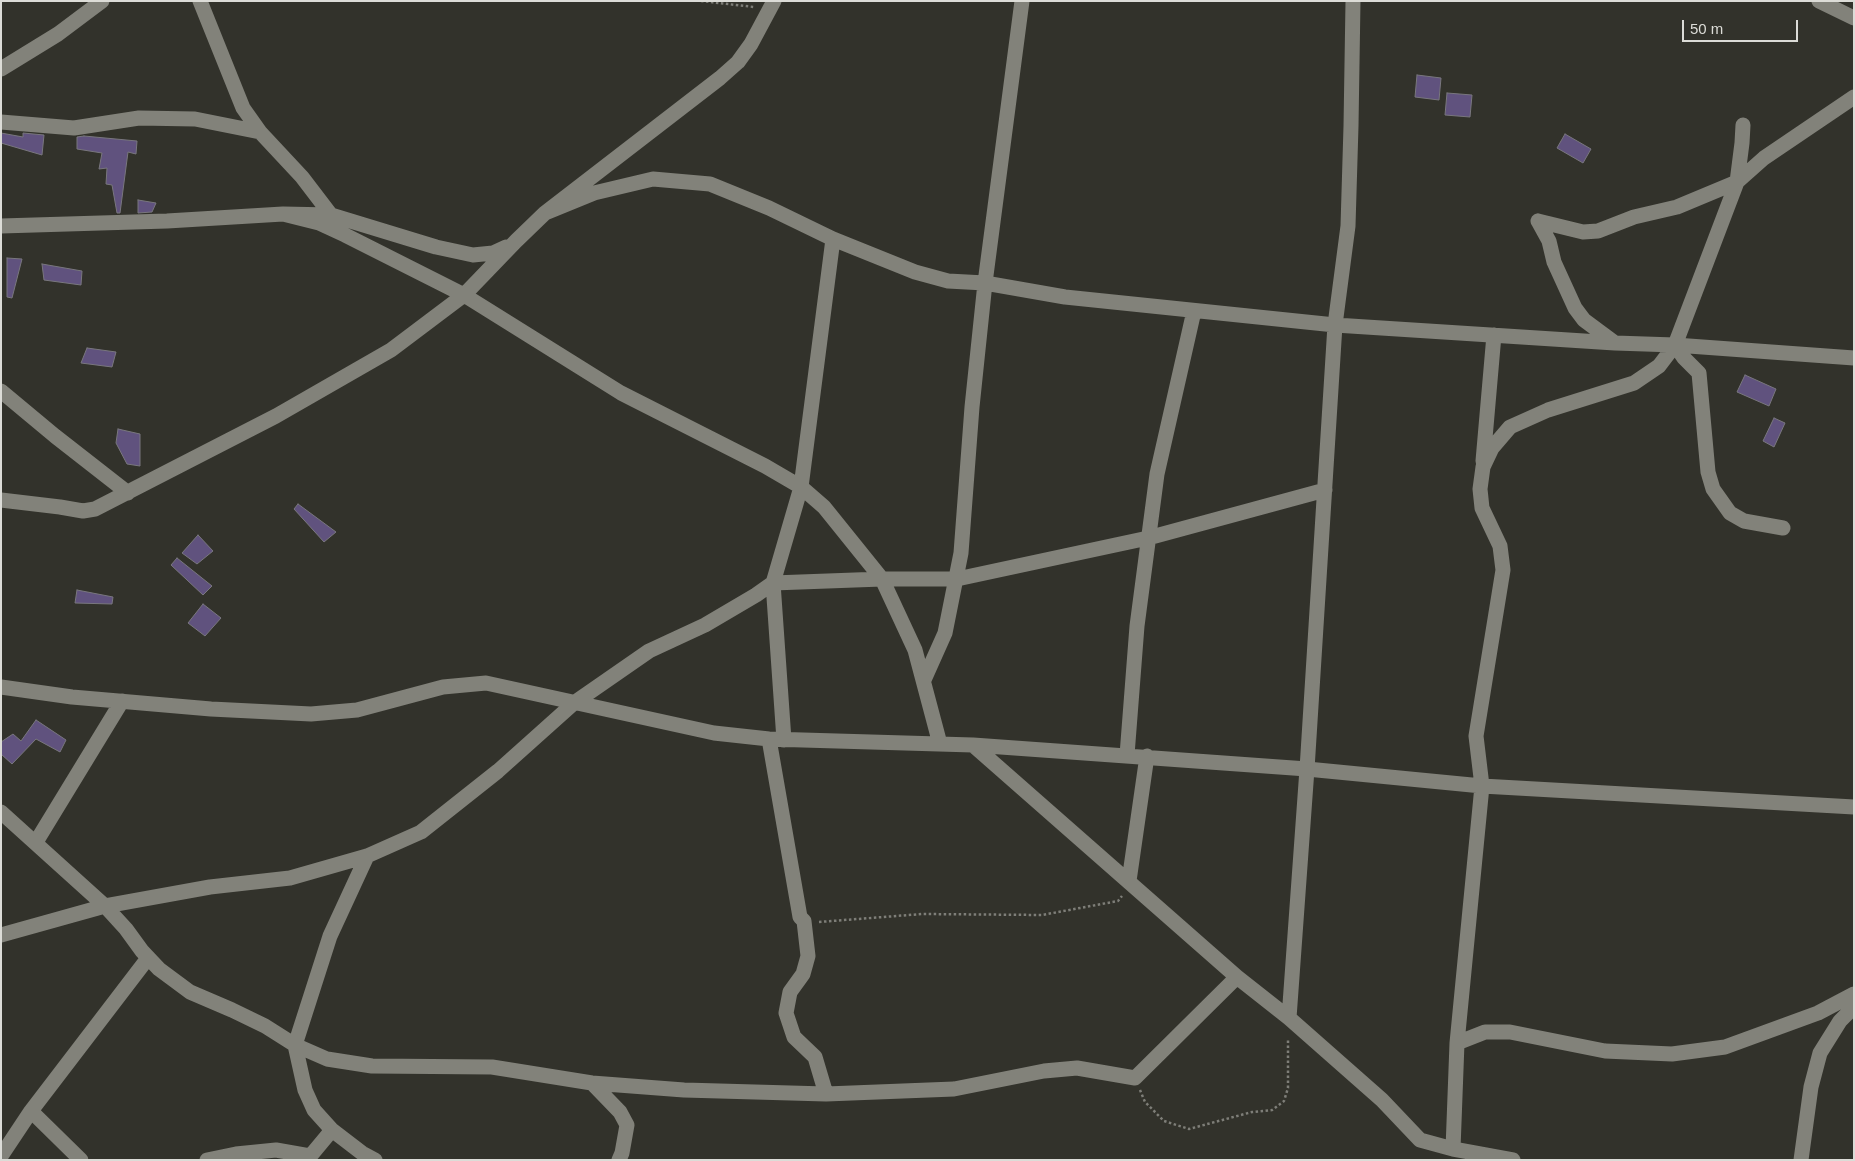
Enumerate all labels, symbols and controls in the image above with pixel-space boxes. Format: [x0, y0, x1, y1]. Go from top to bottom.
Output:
scale bar [1685, 10, 1801, 42]
text: 50 m [1690, 20, 1723, 37]

